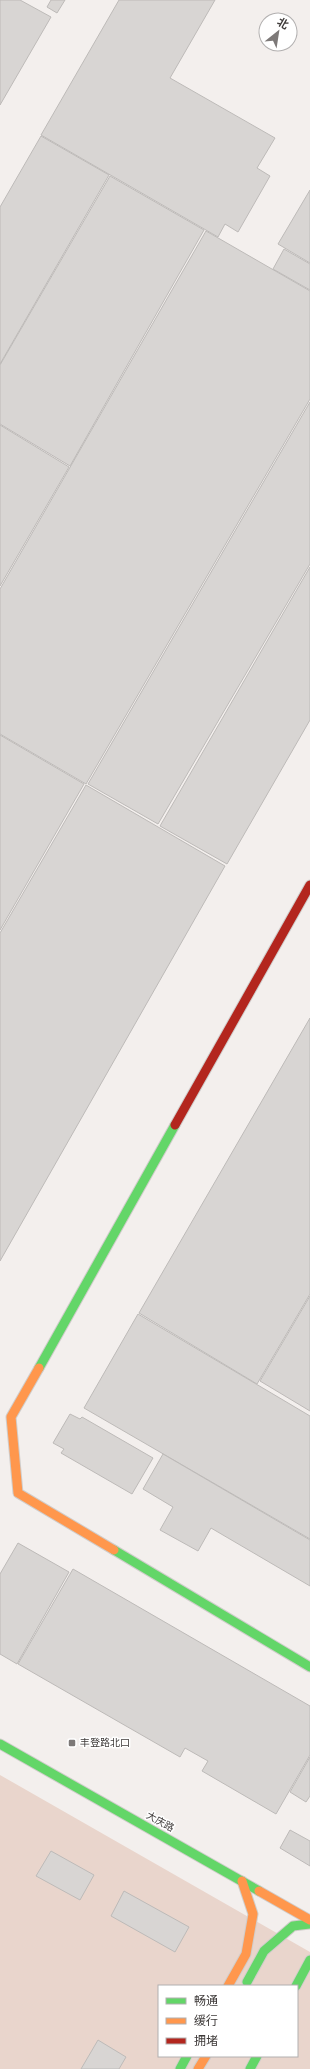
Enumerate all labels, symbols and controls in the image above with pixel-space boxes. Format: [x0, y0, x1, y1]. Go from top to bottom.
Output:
north arrow [258, 12, 298, 52]
text: 北 [275, 15, 291, 32]
place label: 丰登路北口 [80, 1737, 130, 1749]
marker: 丰登路北口 [67, 1738, 77, 1748]
street label: 大庆路 [144, 1809, 176, 1835]
legend [158, 1985, 298, 2057]
text: 畅通 [194, 1994, 218, 2009]
text: 缓行 [194, 2014, 218, 2029]
text: 拥堵 [194, 2034, 218, 2049]

